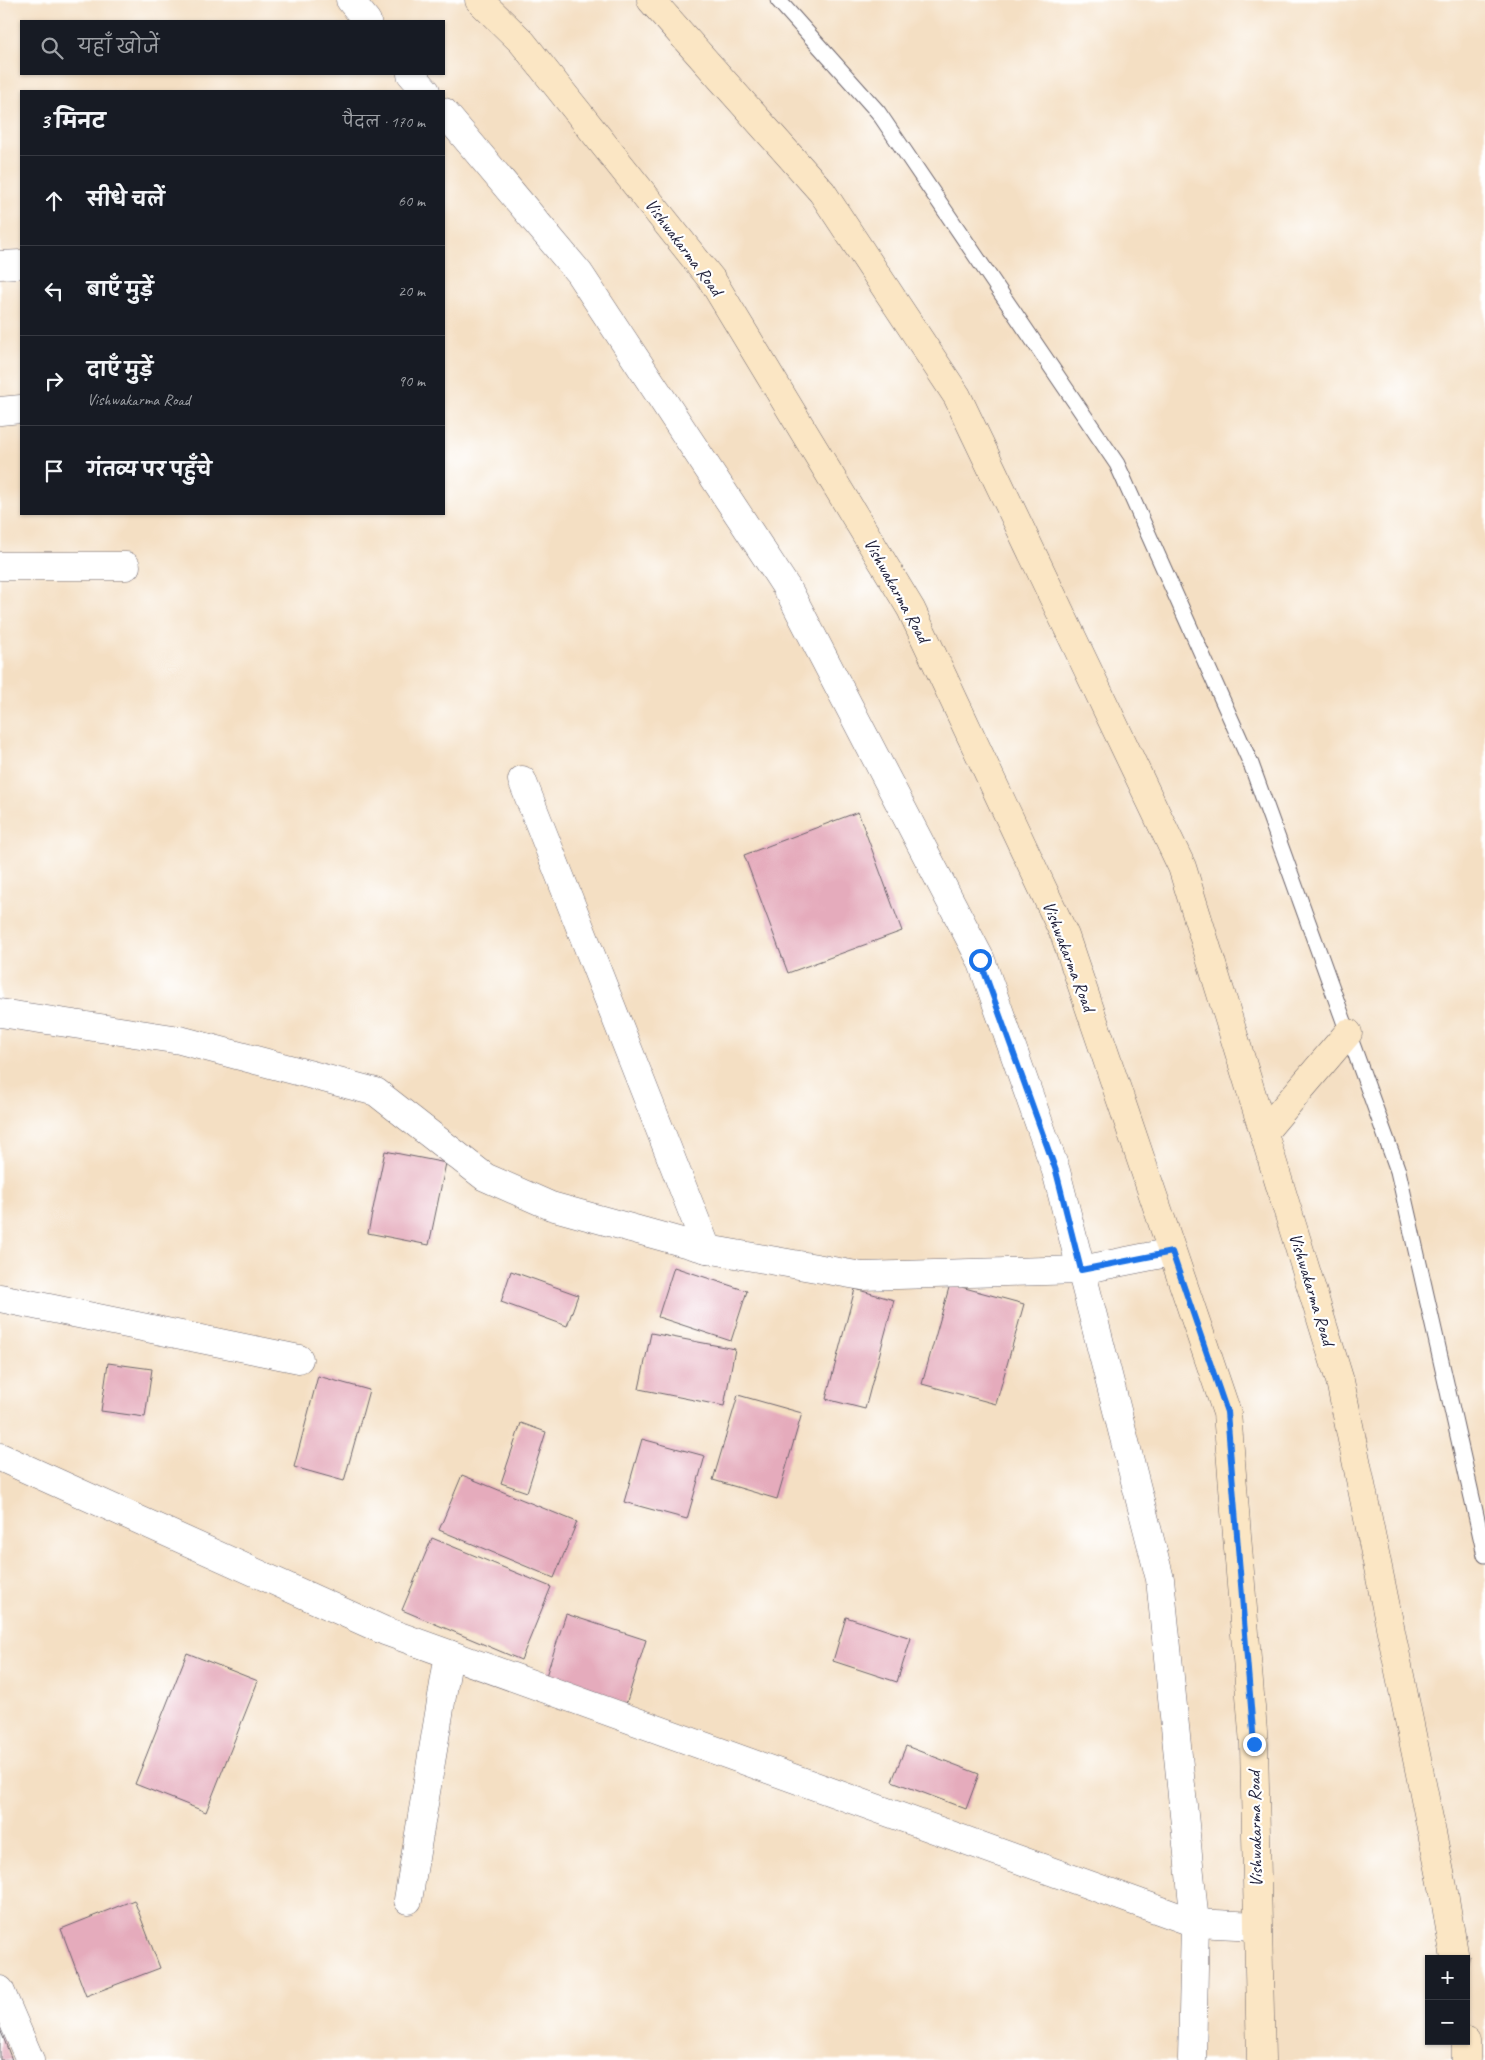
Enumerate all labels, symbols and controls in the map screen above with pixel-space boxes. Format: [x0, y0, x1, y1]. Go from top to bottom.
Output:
search box [20, 20, 445, 75]
icon: search [38, 34, 66, 62]
text: यहाँ खोजें [78, 35, 159, 59]
text: 3 मिनट [40, 108, 106, 134]
text: पैदल · 170 m [343, 112, 425, 132]
icon: ahead [40, 187, 68, 215]
text: सीधे चलें [87, 188, 165, 212]
text: 60 m [398, 191, 425, 211]
street label: Vishwakarma Road [640, 194, 729, 302]
icon: left [40, 277, 68, 305]
text: बाएँ मुड़ें [87, 278, 153, 302]
text: 20 m [398, 281, 425, 301]
text: दाएँ मुड़ें [87, 358, 153, 382]
icon: right [40, 367, 68, 395]
text: 90 m [398, 371, 425, 391]
text: Vishwakarma Road [87, 390, 190, 410]
icon: arrive [40, 457, 68, 485]
text: गंतव्य पर पहुँचे [87, 458, 212, 482]
street label: Vishwakarma Road [859, 534, 936, 649]
street label: Vishwakarma Road [1038, 898, 1101, 1017]
route start [969, 949, 992, 972]
street label: Vishwakarma Road [1285, 1230, 1340, 1351]
route end [1243, 1733, 1266, 1756]
street label: Vishwakarma Road [1243, 1768, 1267, 1887]
map controls [1425, 1955, 1470, 2045]
button: + [1425, 1955, 1470, 2000]
button: − [1425, 2000, 1470, 2045]

